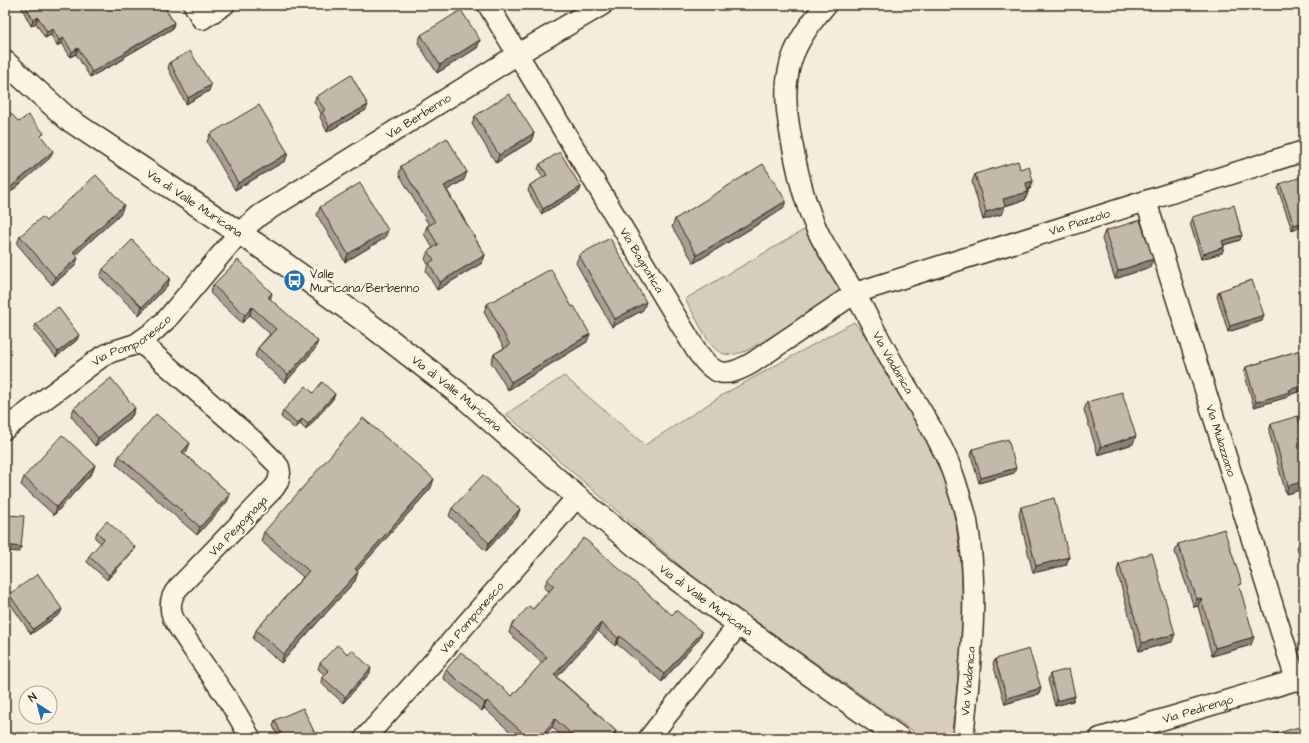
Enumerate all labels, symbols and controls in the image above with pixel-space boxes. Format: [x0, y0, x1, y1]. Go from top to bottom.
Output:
street label: Via Berbenno [383, 90, 455, 143]
street label: Via di Valle Muricana [143, 165, 246, 242]
street label: Via Piazzolo [1047, 205, 1112, 240]
street label: Via Bagnatica [615, 225, 668, 296]
place label: Valle Muricana/Berbenno [310, 266, 420, 297]
bus stop icon: Valle Muricana/Berbenno [282, 268, 308, 294]
street label: Via Pomponesco [88, 311, 175, 370]
street label: Via Viadanica [868, 329, 917, 397]
street label: Via di Valle Muricana [408, 352, 505, 436]
street label: Via Mulazzano [1201, 402, 1240, 479]
street label: Via Pegognaga [205, 492, 272, 561]
street label: Via di Valle Muricana [655, 561, 756, 640]
street label: Via Pomponesco [436, 578, 508, 658]
street label: Via Viadanica [957, 646, 980, 716]
north arrow [18, 685, 58, 725]
text: N [25, 689, 40, 705]
street label: Via Pedrengo [1161, 691, 1235, 728]

